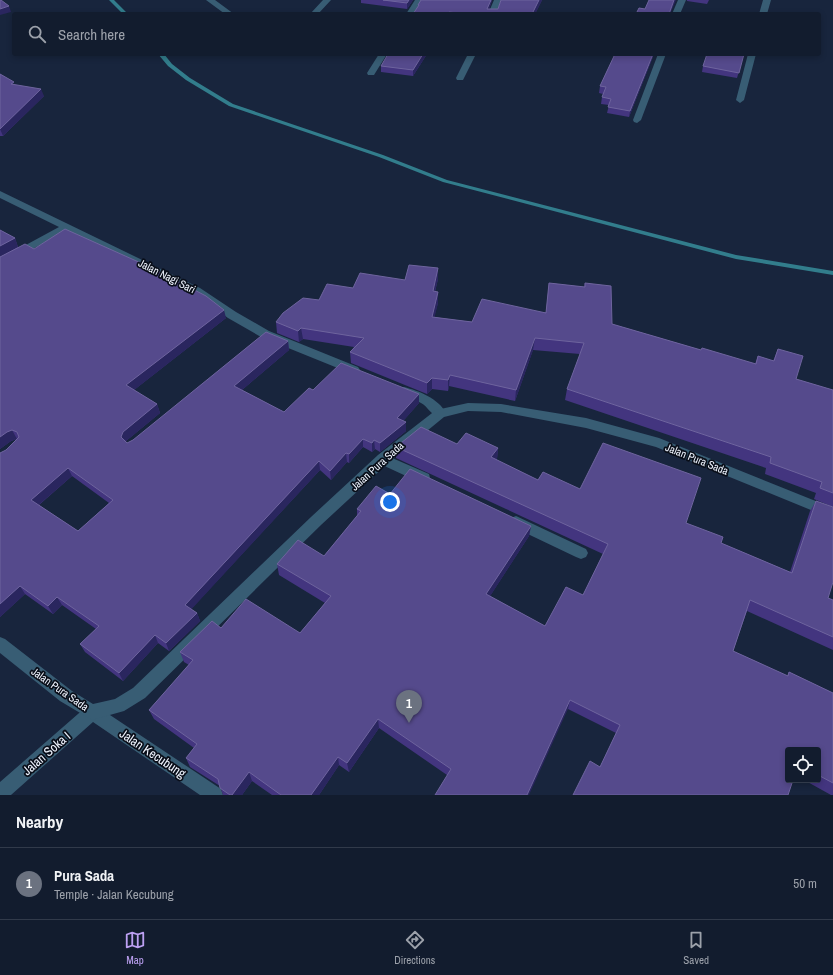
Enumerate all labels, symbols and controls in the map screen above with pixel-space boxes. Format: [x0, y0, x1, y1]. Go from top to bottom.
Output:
search box [12, 12, 821, 56]
icon: search [26, 23, 48, 45]
text: Search here [58, 24, 125, 45]
street label: Jalan Nagi Sari [136, 256, 198, 296]
street label: Jalan Pura Sada [348, 438, 406, 494]
street label: Jalan Pura Sada [663, 440, 731, 478]
your location [380, 492, 400, 512]
street label: Jalan Pura Sada [29, 664, 91, 714]
pin: 1 [396, 690, 422, 723]
street label: Jalan Kecubung [116, 725, 189, 782]
street label: Jalan Soka I [19, 728, 74, 779]
map controls [785, 747, 821, 783]
button: locate [785, 747, 821, 783]
text: Nearby [16, 810, 63, 833]
text: Pura Sada [54, 865, 114, 886]
text: 1 [26, 875, 32, 892]
text: 50 m [793, 875, 817, 892]
text: Temple · Jalan Kecubung [54, 886, 174, 903]
tab: Map [124, 929, 146, 967]
tab: Directions [394, 929, 435, 967]
tab: Saved [683, 929, 709, 967]

